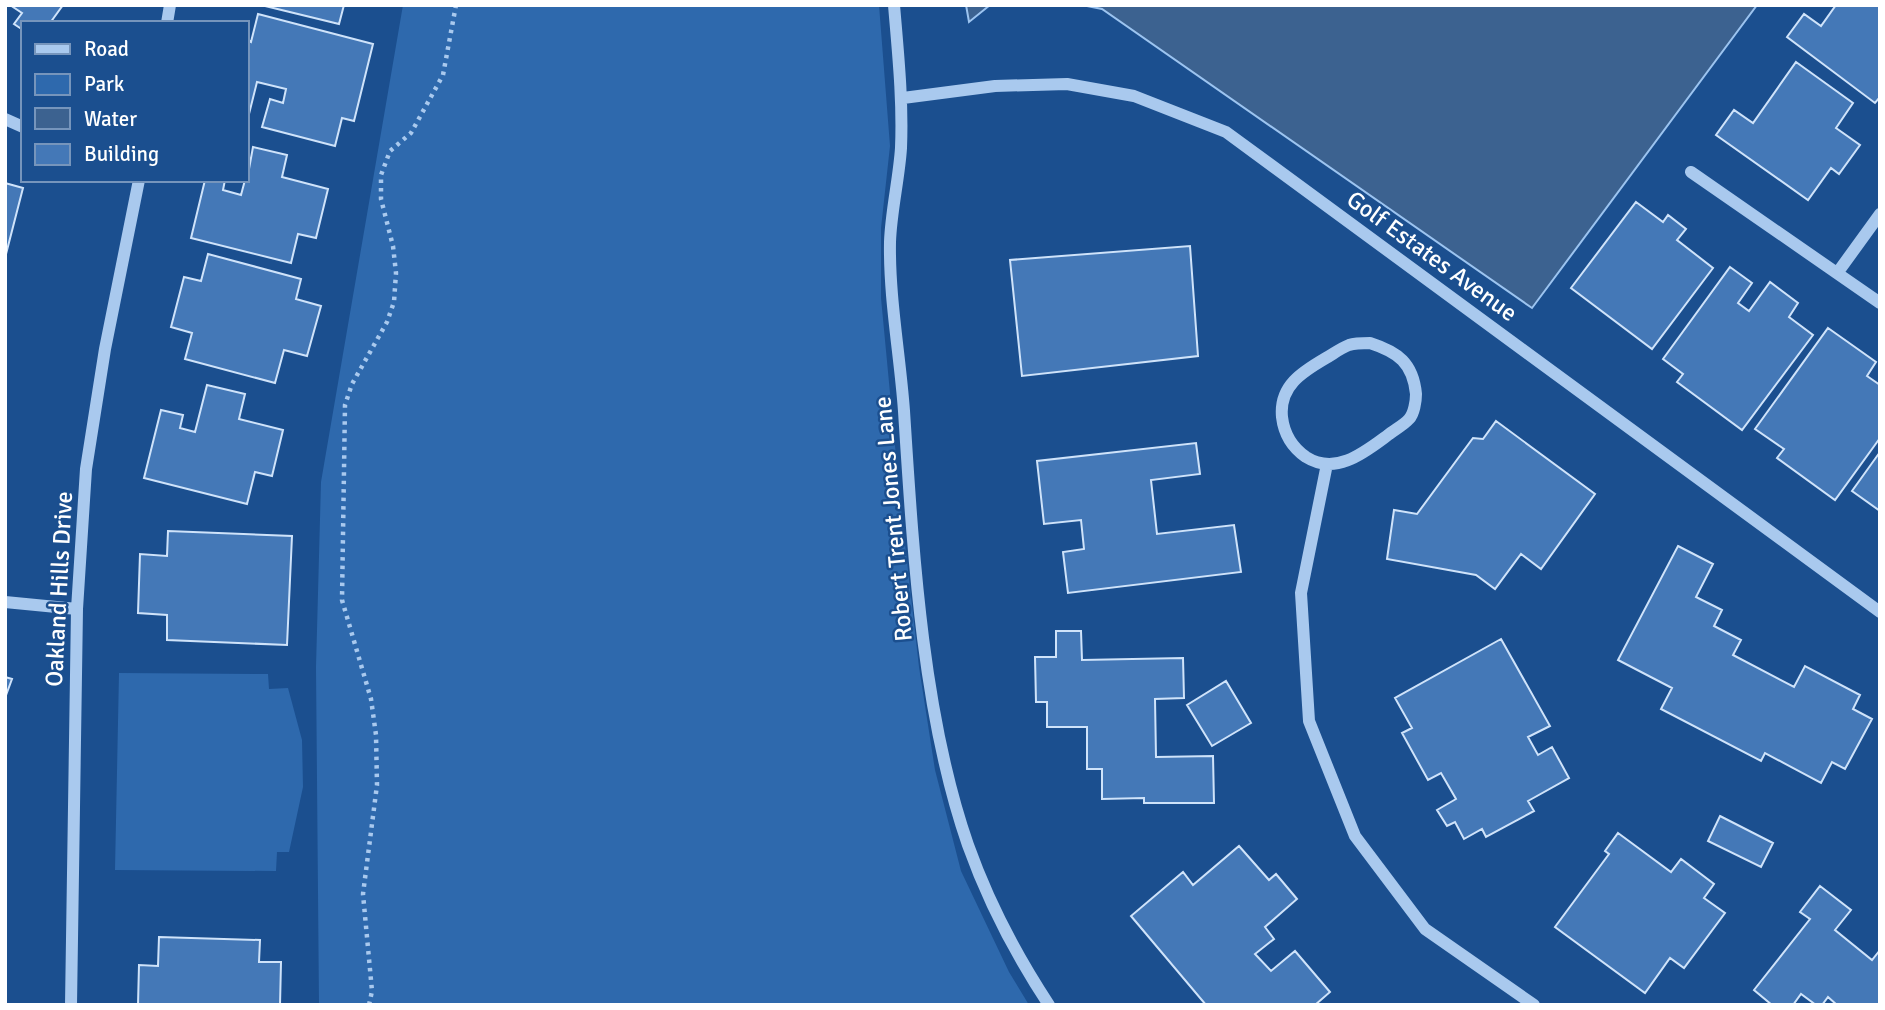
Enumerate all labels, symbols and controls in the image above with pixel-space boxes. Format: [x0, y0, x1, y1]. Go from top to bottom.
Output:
legend [21, 21, 248, 182]
text: Road [84, 36, 129, 62]
text: Park [84, 71, 125, 97]
text: Water [84, 106, 137, 132]
text: Building [84, 141, 159, 167]
street label: Golf Estates Avenue [1341, 184, 1523, 328]
street label: Robert Trent Jones Lane [867, 395, 919, 643]
street label: Oakland Hills Drive [39, 491, 79, 687]

